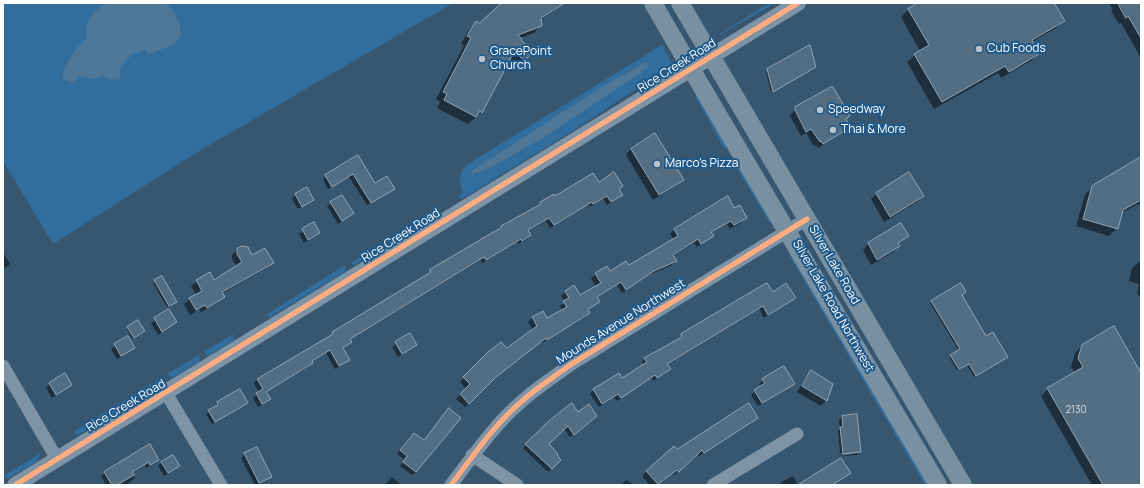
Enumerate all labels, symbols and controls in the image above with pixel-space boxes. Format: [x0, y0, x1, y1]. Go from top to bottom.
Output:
street label: Rice Creek Road [635, 36, 719, 96]
place label: Cub Foods [987, 42, 1046, 56]
marker: Cub Foods [974, 44, 984, 54]
place label: GracePoint Church [490, 45, 552, 73]
marker: GracePoint Church [477, 54, 487, 64]
place label: Speedway [828, 103, 885, 117]
marker: Speedway [815, 105, 825, 115]
place label: Thai & More [841, 123, 906, 137]
marker: Thai & More [828, 125, 838, 135]
place label: Marco's Pizza [665, 157, 739, 171]
marker: Marco's Pizza [652, 159, 662, 169]
street label: Rice Creek Road [359, 206, 443, 266]
street label: Silver Lake Road [805, 223, 863, 307]
street label: Silver Lake Road Northwest [789, 237, 877, 375]
street label: Mounds Avenue Northwest [554, 276, 688, 368]
street label: Rice Creek Road [84, 377, 168, 435]
house number: 2130 [1065, 404, 1087, 416]

